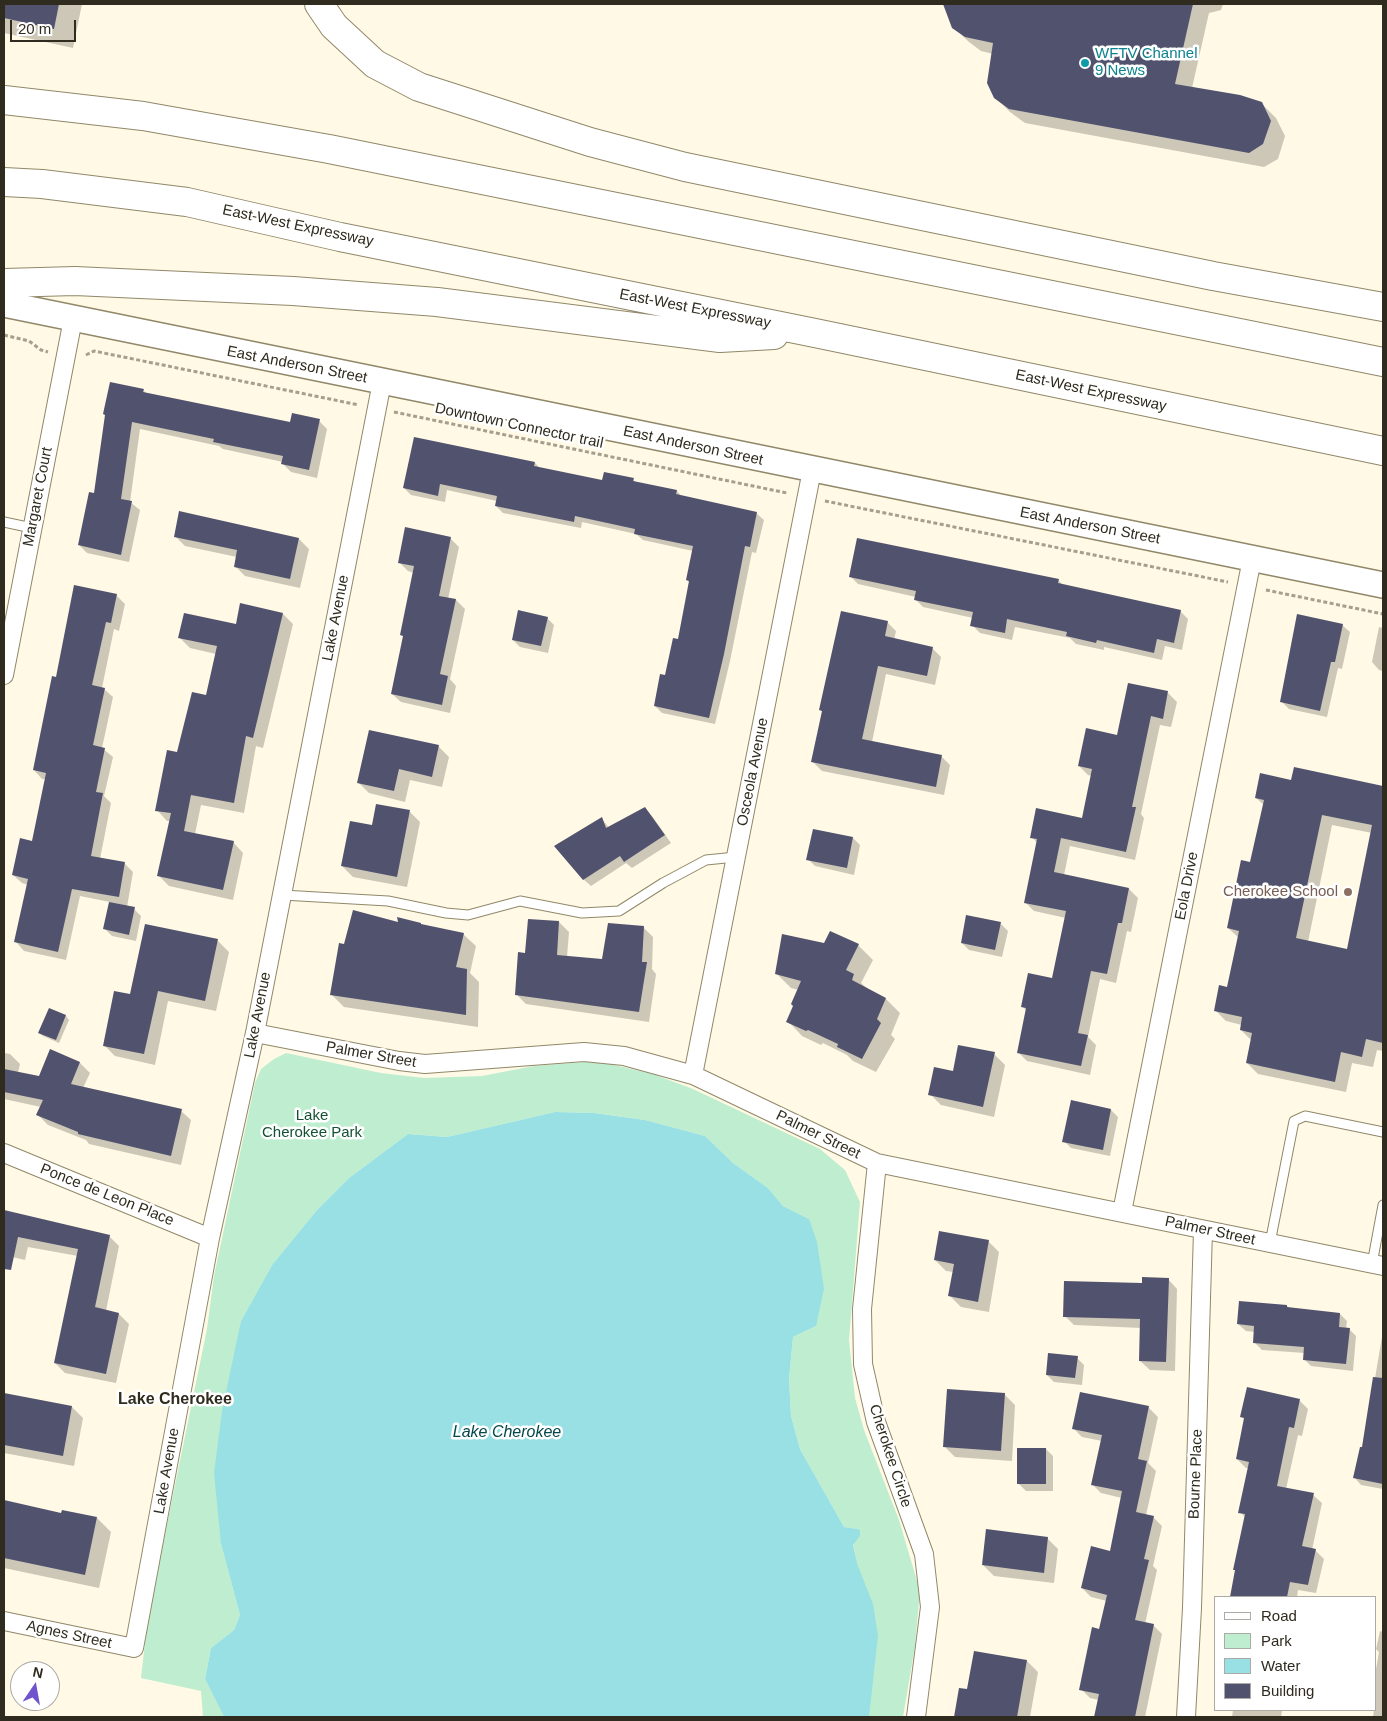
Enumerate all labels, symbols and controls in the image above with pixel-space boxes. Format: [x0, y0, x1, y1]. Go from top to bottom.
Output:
scale bar [12, 10, 79, 42]
text: 20 m [18, 20, 51, 37]
place label: WFTV Channel 9 News [1095, 45, 1198, 80]
marker: WFTV Channel 9 News [1079, 57, 1091, 69]
street label: East-West Expressway [221, 201, 375, 251]
street label: East-West Expressway [618, 285, 772, 333]
street label: East Anderson Street [225, 343, 369, 387]
street label: East-West Expressway [1014, 366, 1168, 416]
street label: Downtown Connector trail [433, 399, 605, 453]
street label: East Anderson Street [621, 422, 765, 470]
street label: Margaret Court [20, 446, 56, 548]
street label: East Anderson Street [1018, 504, 1162, 548]
street label: Lake Avenue [319, 573, 353, 663]
street label: Osceola Avenue [734, 716, 772, 828]
street label: Eola Drive [1172, 850, 1202, 922]
place label: Cherokee School [1223, 883, 1338, 901]
marker: Cherokee School [1342, 886, 1354, 898]
street label: Lake Avenue [241, 970, 275, 1060]
street label: Palmer Street [324, 1038, 418, 1072]
park label: Lake Cherokee Park [262, 1107, 362, 1142]
street label: Palmer Street [773, 1107, 863, 1163]
street label: Ponce de Leon Place [38, 1160, 176, 1230]
street label: Palmer Street [1163, 1213, 1257, 1249]
district label: Lake Cherokee [118, 1390, 232, 1410]
street label: Cherokee Circle [865, 1402, 915, 1510]
water label: Lake Cherokee [453, 1423, 561, 1443]
street label: Lake Avenue [151, 1426, 183, 1516]
street label: Bourne Place [1185, 1429, 1207, 1519]
legend [1214, 1596, 1377, 1711]
text: Road [1261, 1607, 1297, 1624]
street label: Agnes Street [25, 1617, 113, 1653]
text: Park [1261, 1632, 1292, 1649]
text: Water [1261, 1657, 1300, 1674]
north arrow [10, 1661, 60, 1711]
text: N [31, 1663, 45, 1681]
text: Building [1261, 1682, 1314, 1699]

